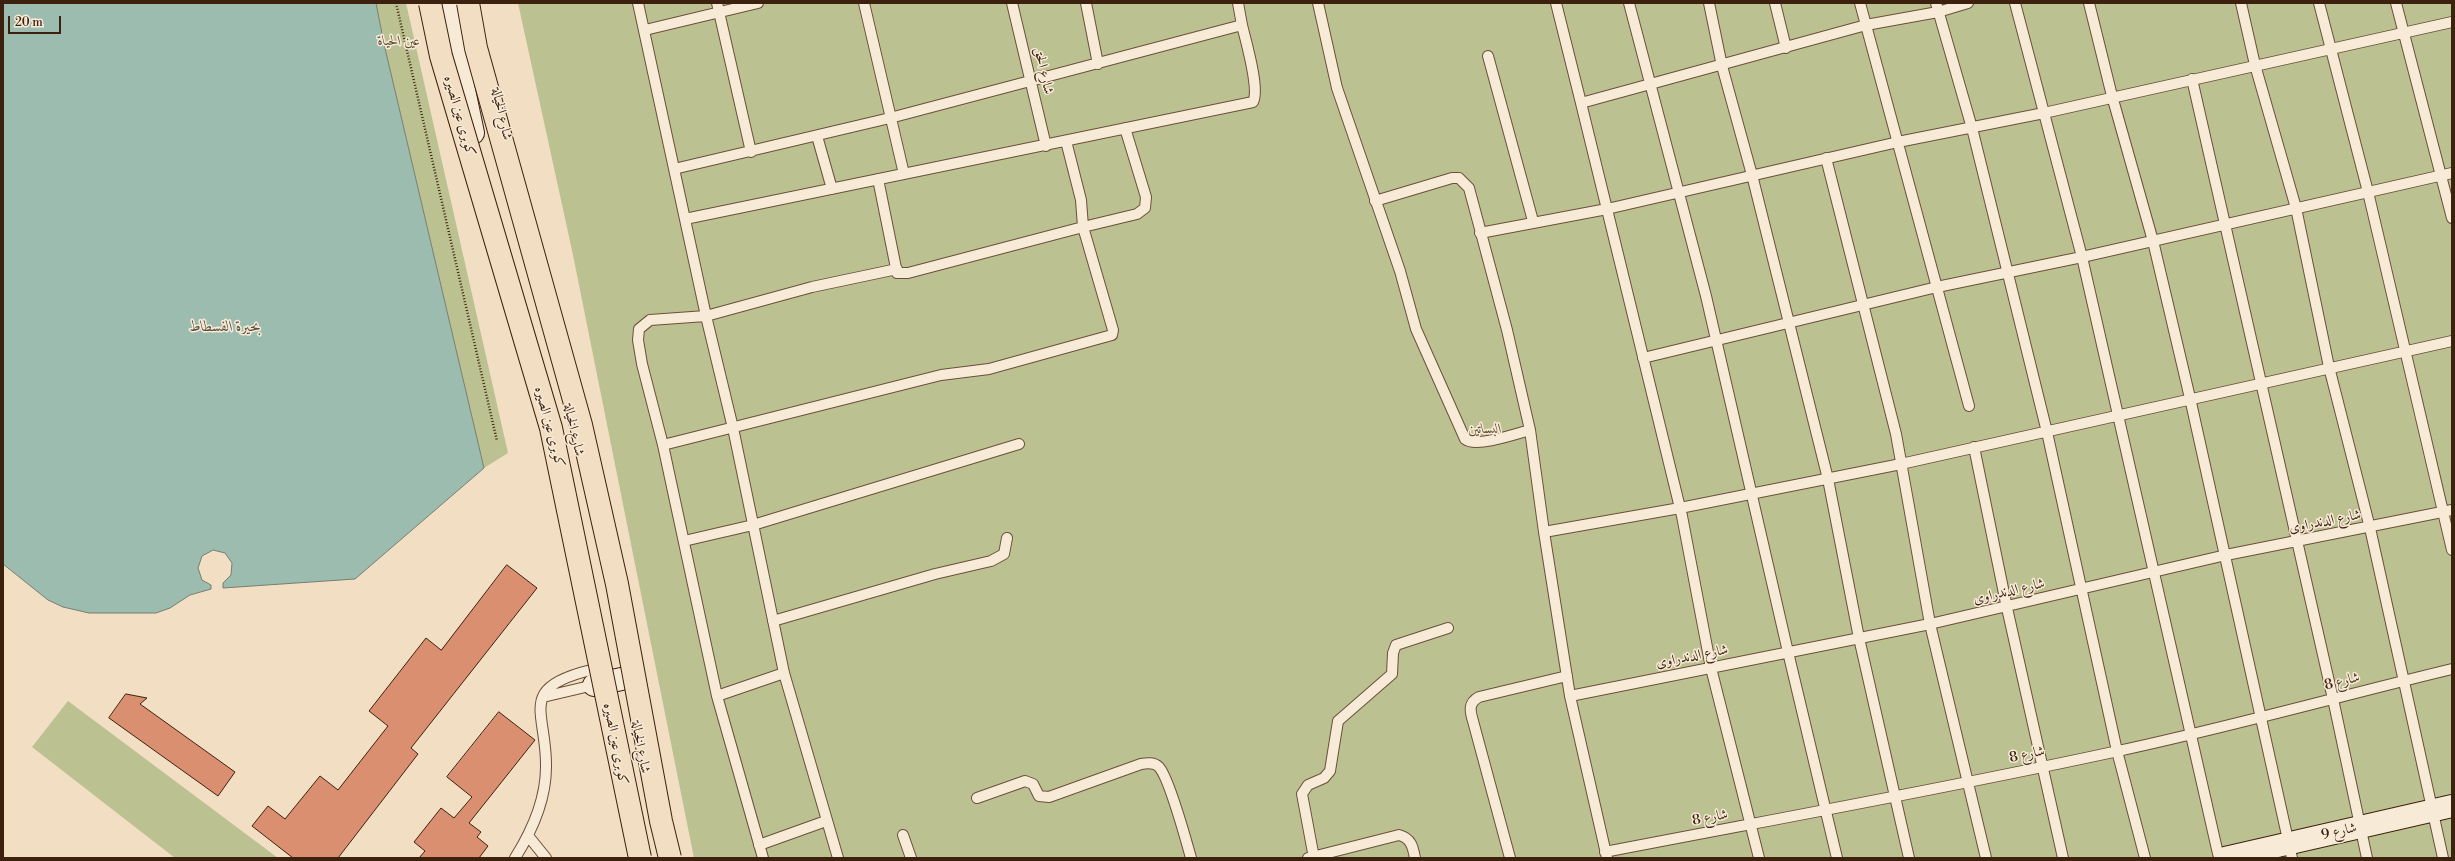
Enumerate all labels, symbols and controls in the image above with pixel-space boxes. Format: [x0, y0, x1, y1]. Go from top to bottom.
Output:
scale bar [10, 8, 63, 34]
text: 20 m [15, 15, 43, 30]
park label: عين الحياة [378, 34, 420, 50]
street label: شارع الحق [1029, 46, 1057, 96]
street label: كوبرى عين الصيره [440, 74, 478, 158]
street label: شارع الخيالة [487, 86, 515, 142]
water label: بحيرة الفسطاط [189, 318, 261, 336]
street label: كوبرى عين الصيره [530, 385, 568, 469]
street label: شارع الخيالة [559, 402, 587, 458]
park label: البساتين [1468, 422, 1502, 438]
street label: شارع الدندراوى [2288, 507, 2362, 537]
street label: شارع الدندراوى [1972, 576, 2046, 608]
street label: شارع الدندراوى [1655, 642, 1729, 672]
street label: شارع 8 [2323, 670, 2361, 694]
street label: كوبرى عين الصيره [599, 702, 631, 786]
street label: شارع الخيالة [627, 719, 653, 775]
street label: شارع 8 [2008, 743, 2046, 767]
street label: شارع 8 [1691, 806, 1729, 830]
street label: شارع 9 [2320, 820, 2358, 844]

